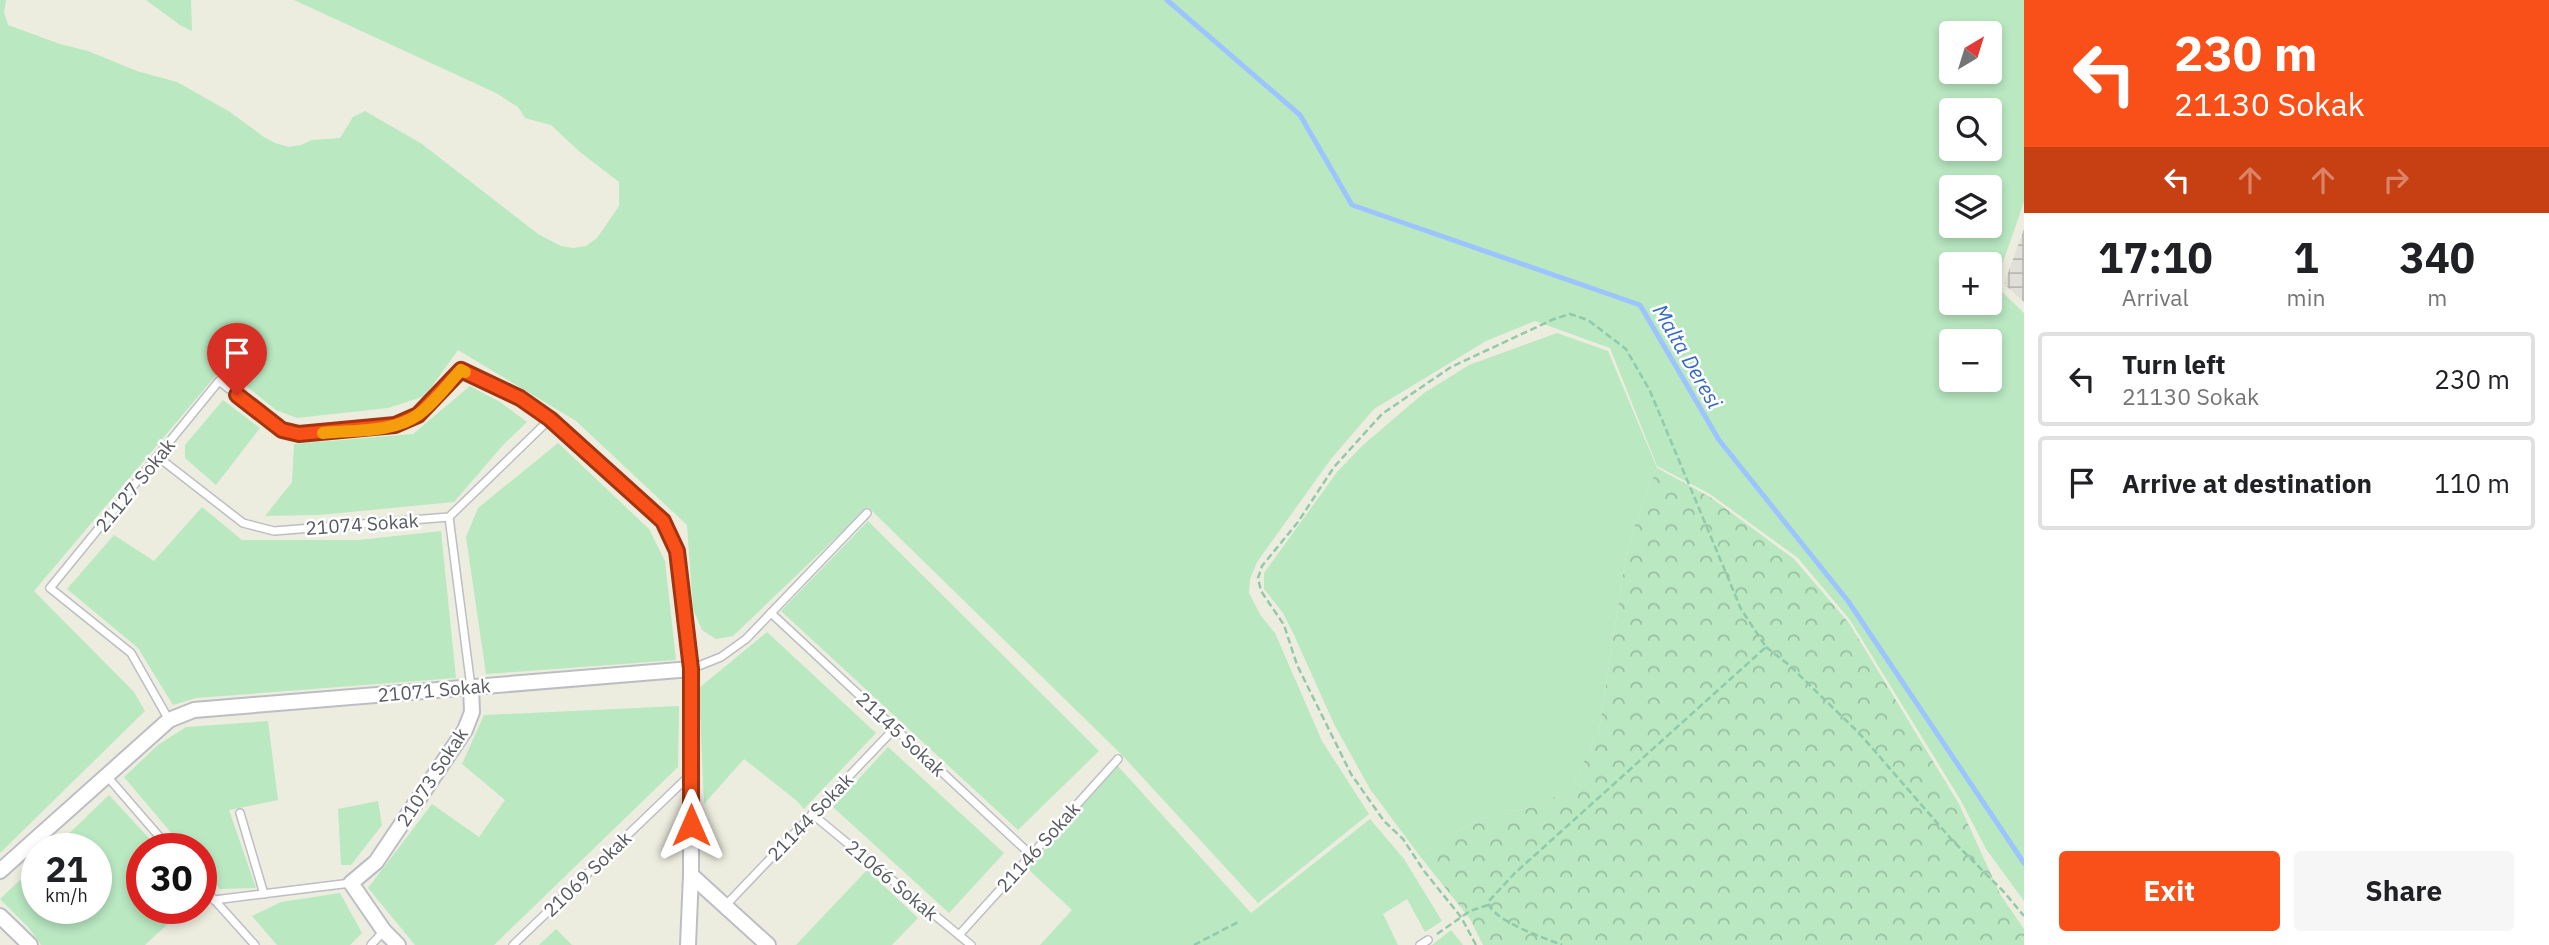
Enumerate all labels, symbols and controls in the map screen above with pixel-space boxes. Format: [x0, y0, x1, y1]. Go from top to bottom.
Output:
north arrow [1939, 21, 2002, 84]
map controls [1939, 21, 2002, 392]
text: 230 m [2174, 21, 2318, 84]
icon: left [2059, 28, 2150, 119]
text: 21130 Sokak [2174, 83, 2365, 125]
button: search [1939, 98, 2002, 161]
icon: left [2158, 161, 2196, 199]
icon: ahead [2231, 161, 2269, 199]
icon: ahead [2304, 161, 2342, 199]
icon: right [2377, 161, 2415, 199]
button: layers [1939, 175, 2002, 238]
text: 17:10 [2098, 230, 2213, 285]
text: 1 [2293, 230, 2319, 285]
text: 340 [2399, 230, 2475, 285]
button: + [1939, 252, 2002, 315]
text: Arrival [2122, 282, 2189, 312]
text: min [2287, 282, 2325, 312]
text: m [2427, 282, 2447, 312]
water label: Malta Deresi [1647, 299, 1729, 414]
pin [207, 323, 267, 395]
button: − [1939, 329, 2002, 392]
icon: arrive [218, 334, 256, 372]
text: Turn left [2122, 347, 2225, 381]
icon: left [2063, 360, 2101, 398]
text: 230 m [2434, 362, 2510, 396]
text: 21130 Sokak [2122, 381, 2259, 411]
street label: 21127 Sokak [90, 433, 180, 537]
icon: arrive [2063, 464, 2101, 502]
text: Arrive at destination [2122, 466, 2372, 500]
text: 110 m [2434, 466, 2510, 500]
street label: 21074 Sokak [305, 508, 419, 540]
street label: 21071 Sokak [377, 673, 491, 707]
street label: 21145 Sokak [851, 687, 951, 781]
street label: 21073 Sokak [391, 723, 473, 831]
street label: 21144 Sokak [762, 768, 858, 866]
position arrow [654, 788, 728, 862]
street label: 21146 Sokak [991, 797, 1085, 897]
street label: 21069 Sokak [538, 826, 636, 922]
speed limit sign: 30 [126, 833, 217, 924]
street label: 21066 Sokak [841, 834, 943, 926]
text: 21 [45, 846, 88, 892]
button: Exit [2059, 851, 2280, 931]
button: Share [2294, 851, 2514, 931]
text: km/h [45, 884, 88, 907]

